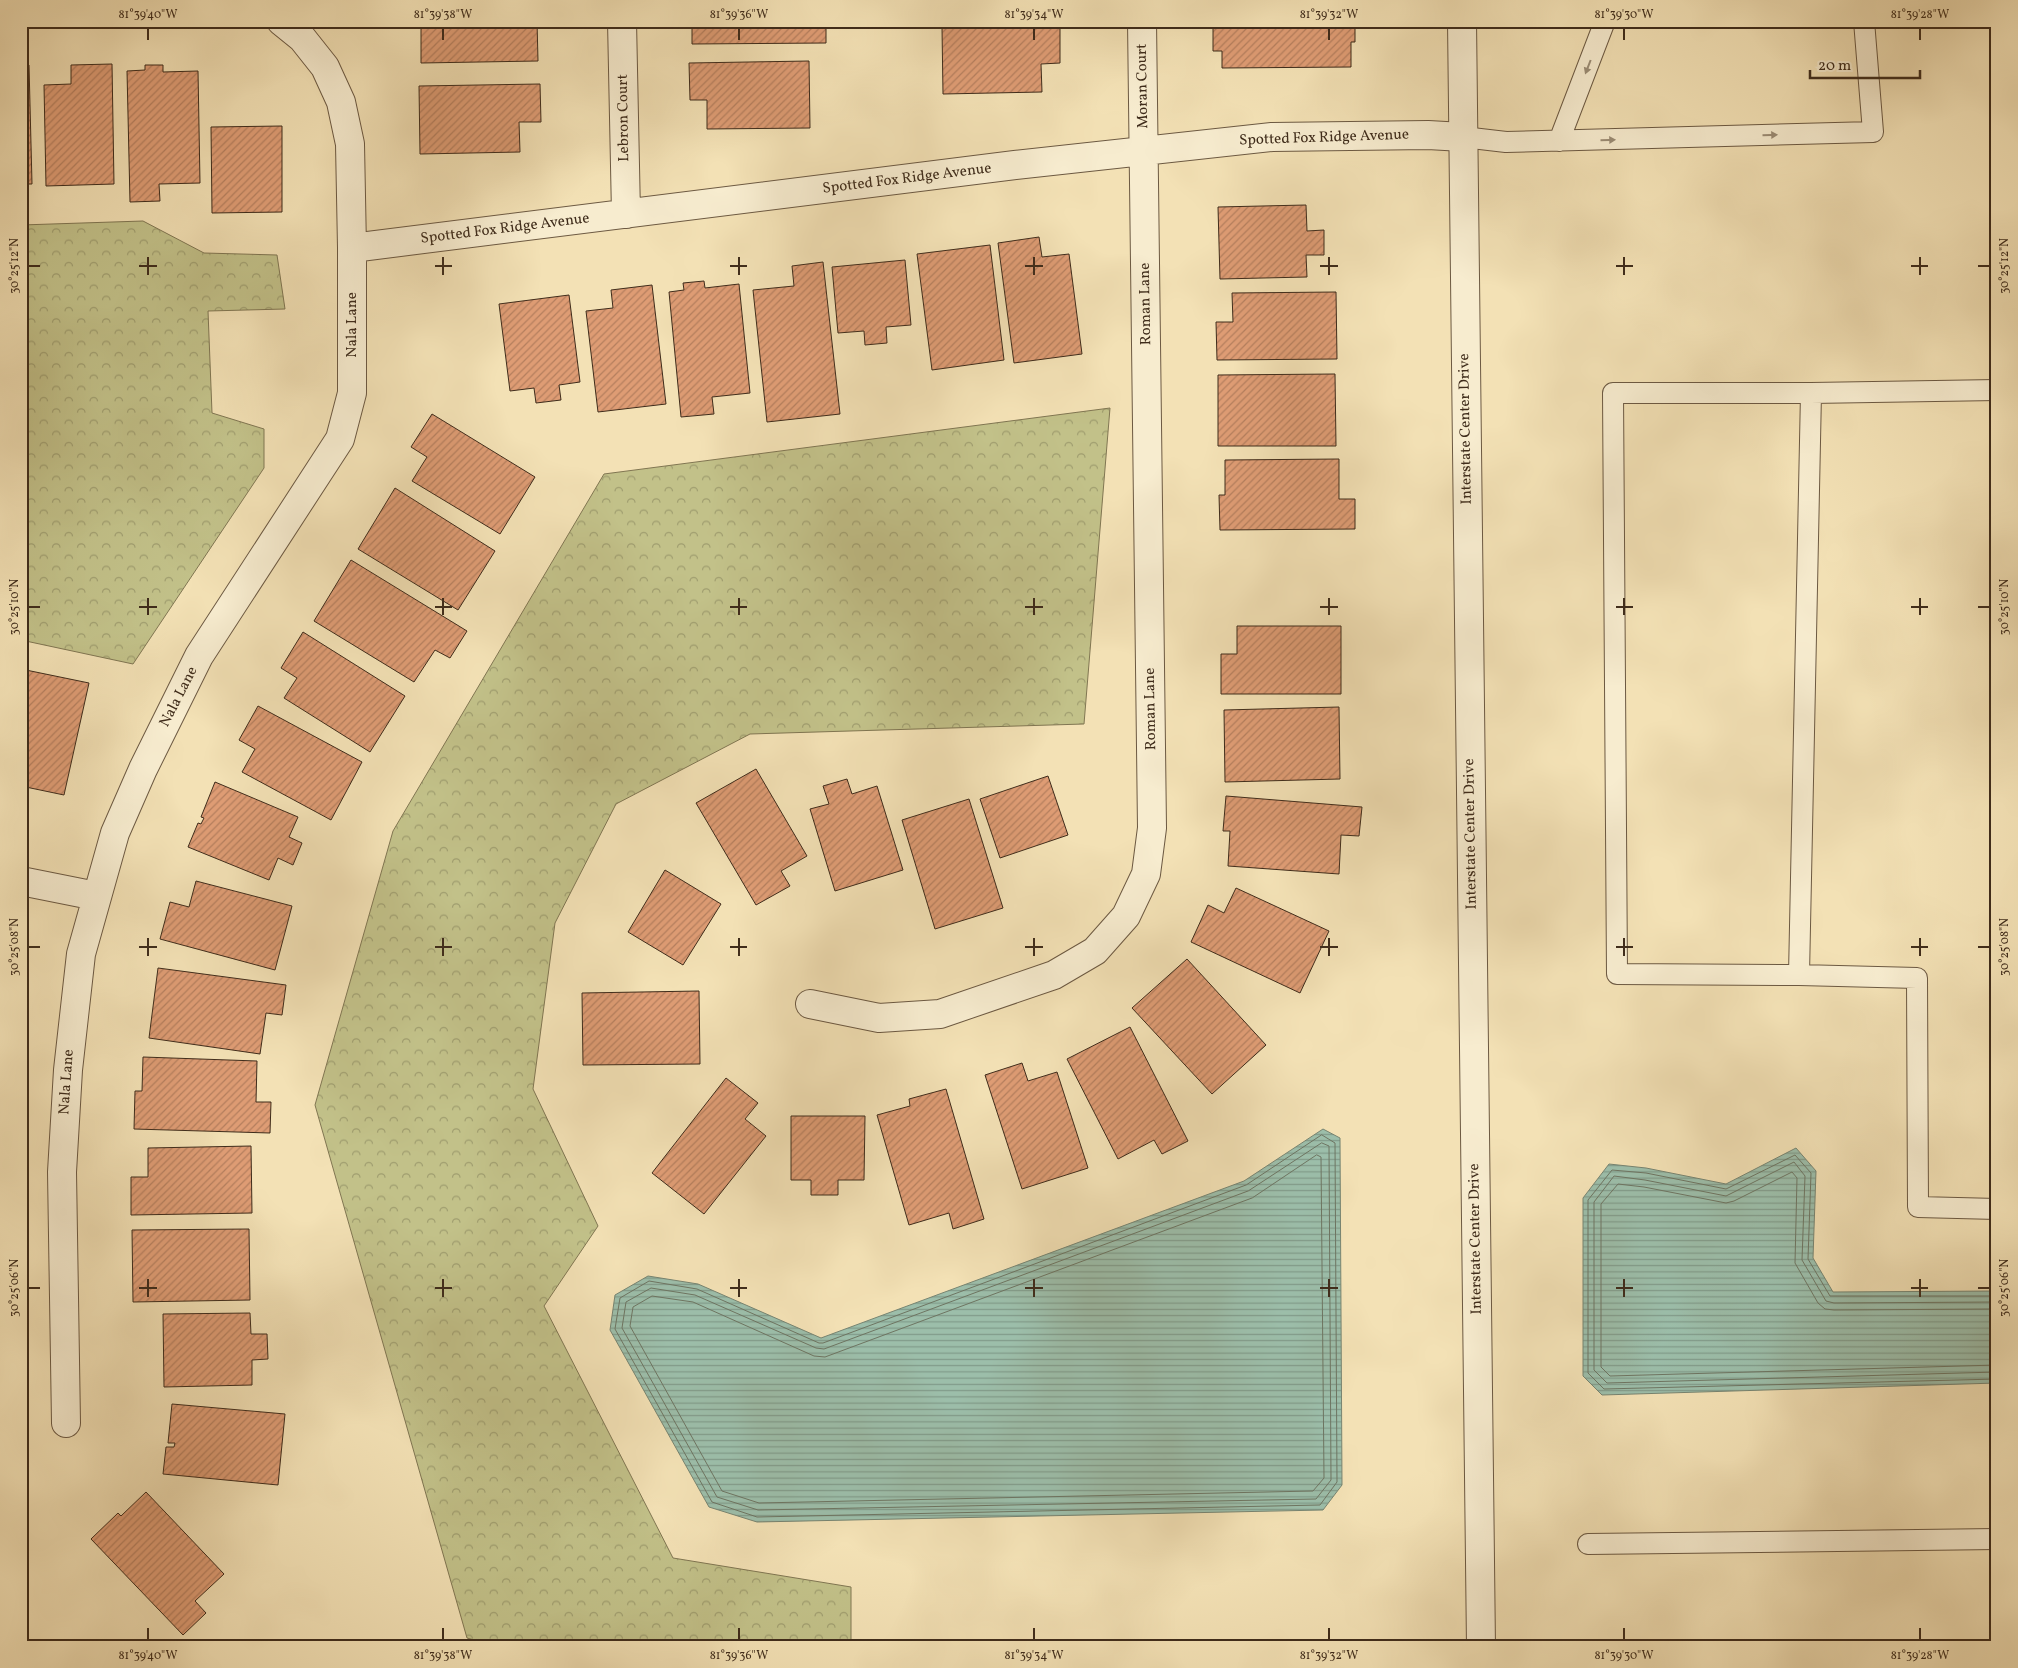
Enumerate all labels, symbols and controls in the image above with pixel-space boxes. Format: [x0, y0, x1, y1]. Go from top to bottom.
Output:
text: 81°39'40"W [118, 7, 178, 23]
text: 81°39'38"W [414, 7, 472, 23]
text: 81°39'36"W [710, 7, 768, 23]
text: 81°39'34"W [1004, 7, 1064, 23]
text: 81°39'32"W [1300, 7, 1358, 23]
text: 81°39'30"W [1594, 7, 1654, 23]
text: 81°39'28"W [1891, 7, 1949, 23]
street label: Moran Court [1132, 43, 1154, 129]
scale bar [1810, 48, 1920, 80]
text: 20 m [1818, 56, 1851, 77]
one-way arrow [1584, 60, 1592, 75]
street label: Lebron Court [613, 74, 635, 162]
street label: Spotted Fox Ridge Avenue [1239, 125, 1409, 151]
one-way arrow [1763, 131, 1779, 139]
one-way arrow [1600, 136, 1616, 144]
street label: Spotted Fox Ridge Avenue [821, 158, 993, 200]
street label: Spotted Fox Ridge Avenue [419, 208, 591, 250]
text: 30°25'12"N [7, 238, 23, 294]
text: 30°25'12"N [1997, 238, 2013, 294]
street label: Roman Lane [1135, 263, 1157, 345]
street label: Nala Lane [342, 292, 363, 358]
street label: Interstate Center Drive [1454, 353, 1478, 505]
text: 30°25'10"N [7, 579, 23, 635]
text: 30°25'10"N [1997, 579, 2013, 635]
street label: Nala Lane [155, 663, 203, 731]
street label: Roman Lane [1140, 668, 1162, 750]
street label: Interstate Center Drive [1459, 758, 1483, 910]
text: 30°25'08"N [7, 918, 23, 976]
text: 30°25'08"N [1997, 918, 2013, 976]
street label: Nala Lane [54, 1049, 80, 1115]
street label: Interstate Center Drive [1464, 1163, 1488, 1315]
text: 30°25'06"N [7, 1259, 23, 1317]
text: 30°25'06"N [1997, 1259, 2013, 1317]
text: 81°39'40"W [118, 1648, 178, 1664]
text: 81°39'38"W [414, 1648, 472, 1664]
text: 81°39'36"W [710, 1648, 768, 1664]
text: 81°39'34"W [1004, 1648, 1064, 1664]
text: 81°39'32"W [1300, 1648, 1358, 1664]
text: 81°39'30"W [1594, 1648, 1654, 1664]
text: 81°39'28"W [1891, 1648, 1949, 1664]

